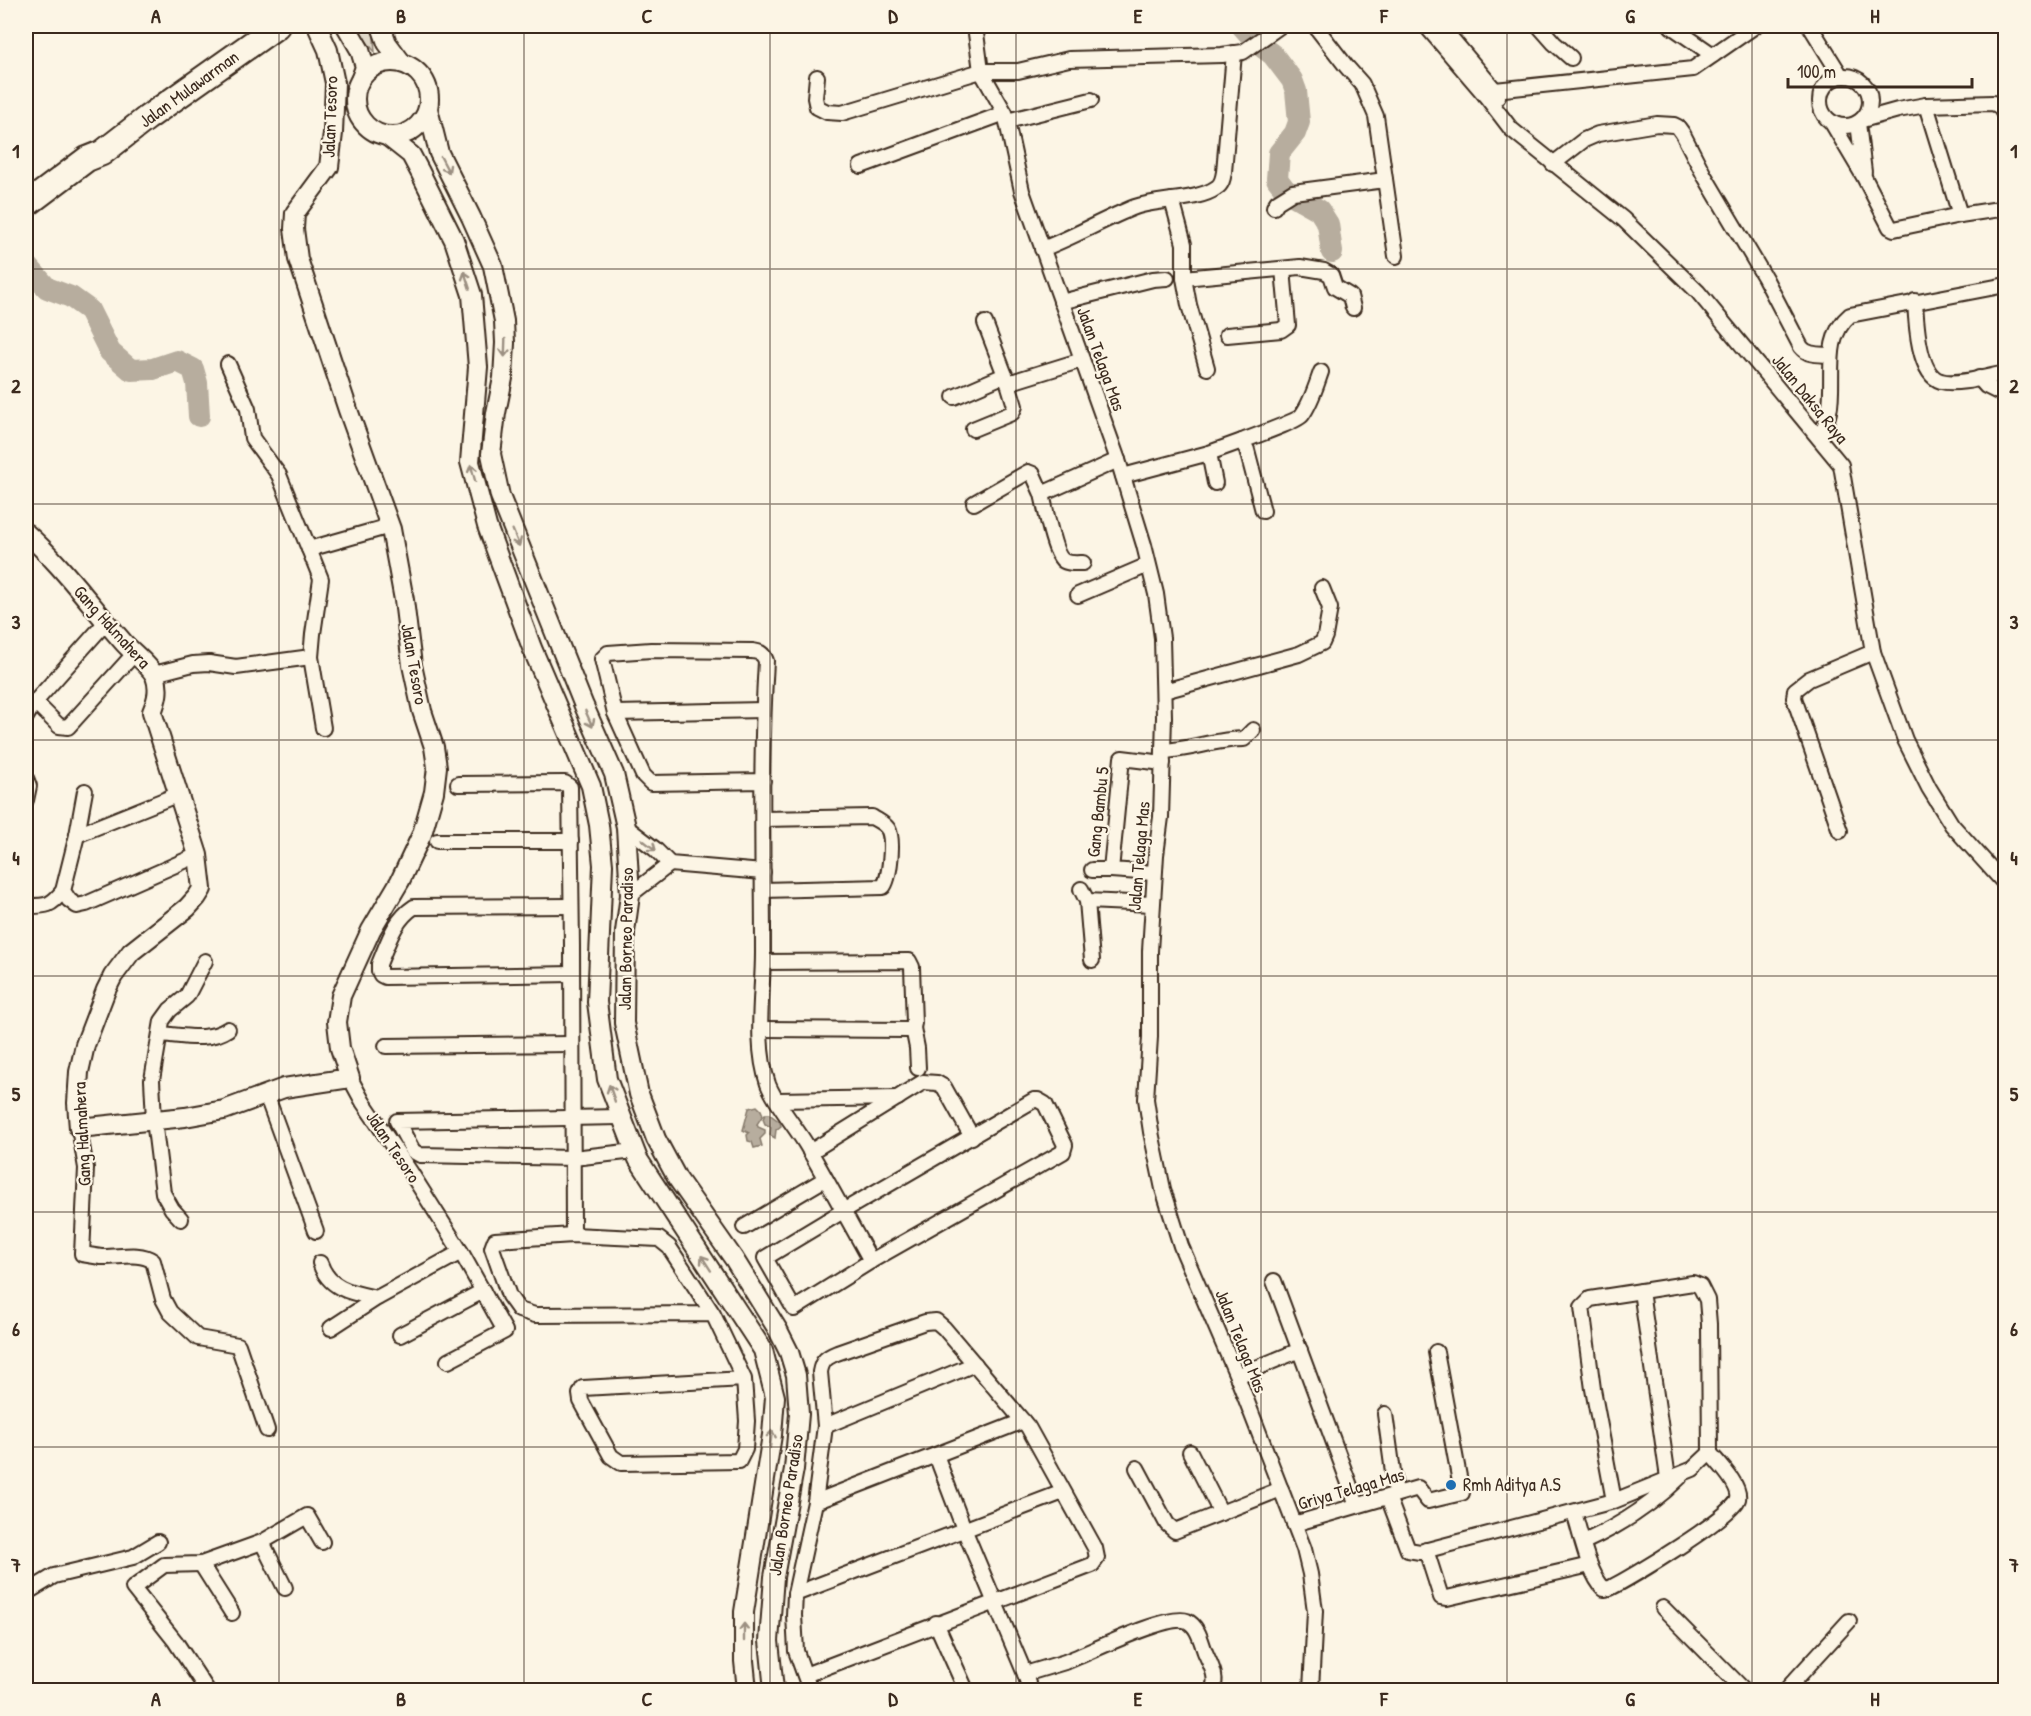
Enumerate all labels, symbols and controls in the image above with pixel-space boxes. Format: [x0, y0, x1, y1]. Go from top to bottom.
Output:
text: A [151, 2, 161, 29]
text: B [396, 2, 406, 29]
text: C [642, 2, 653, 29]
text: D [888, 2, 898, 29]
text: E [1134, 2, 1143, 29]
text: F [1379, 2, 1389, 29]
text: G [1625, 2, 1635, 29]
text: H [1870, 2, 1880, 29]
street label: Jalan Mulawarman [134, 44, 244, 133]
scale bar [1788, 51, 1972, 89]
text: 100 m [1797, 59, 1836, 84]
street label: Jalan Tesoro [316, 76, 343, 158]
text: 1 [12, 137, 20, 164]
text: 1 [2010, 137, 2018, 164]
one-way arrow [439, 156, 451, 173]
one-way arrow [461, 271, 472, 290]
street label: Jalan Telaga Mas [1071, 303, 1132, 414]
one-way arrow [499, 338, 510, 357]
street label: Jalan Daksa Raya [1766, 348, 1854, 449]
text: 2 [11, 372, 21, 399]
text: 2 [2009, 372, 2019, 399]
one-way arrow [467, 464, 478, 483]
one-way arrow [511, 528, 522, 547]
street label: Gang Halmahera [68, 580, 157, 674]
text: 3 [12, 608, 21, 635]
text: 3 [2010, 608, 2019, 635]
street label: Jalan Tesoro [395, 621, 434, 706]
one-way arrow [584, 709, 596, 727]
street label: Gang Bambu 5 [1080, 765, 1115, 858]
street label: Jalan Telaga Mas [1121, 800, 1156, 911]
one-way arrow [640, 838, 656, 851]
text: 4 [12, 844, 20, 871]
text: 4 [2010, 844, 2018, 871]
street label: Jalan Borneo Paradiso [612, 867, 639, 1011]
text: 5 [12, 1080, 21, 1107]
text: 5 [2010, 1080, 2019, 1107]
street label: Gang Halmahera [66, 1081, 97, 1187]
one-way arrow [605, 1084, 616, 1103]
street label: Jalan Tesoro [360, 1106, 427, 1188]
one-way arrow [700, 1255, 712, 1272]
street label: Jalan Telaga Mas [1209, 1286, 1274, 1396]
text: 6 [12, 1315, 20, 1342]
text: 6 [2010, 1315, 2018, 1342]
one-way arrow [766, 1430, 777, 1450]
street label: Jalan Borneo Paradiso [762, 1432, 809, 1577]
street label: Griya Telaga Mas [1295, 1461, 1407, 1516]
place label: Rmh Aditya A.S [1463, 1472, 1561, 1497]
marker: Rmh Aditya A.S [1444, 1478, 1458, 1492]
text: 7 [10, 1551, 21, 1578]
text: 7 [2008, 1551, 2019, 1578]
one-way arrow [738, 1623, 750, 1643]
text: A [151, 1685, 161, 1712]
text: B [396, 1685, 406, 1712]
text: C [642, 1685, 653, 1712]
text: D [888, 1685, 898, 1712]
text: E [1134, 1685, 1143, 1712]
text: F [1379, 1685, 1389, 1712]
text: G [1625, 1685, 1635, 1712]
text: H [1870, 1685, 1880, 1712]

